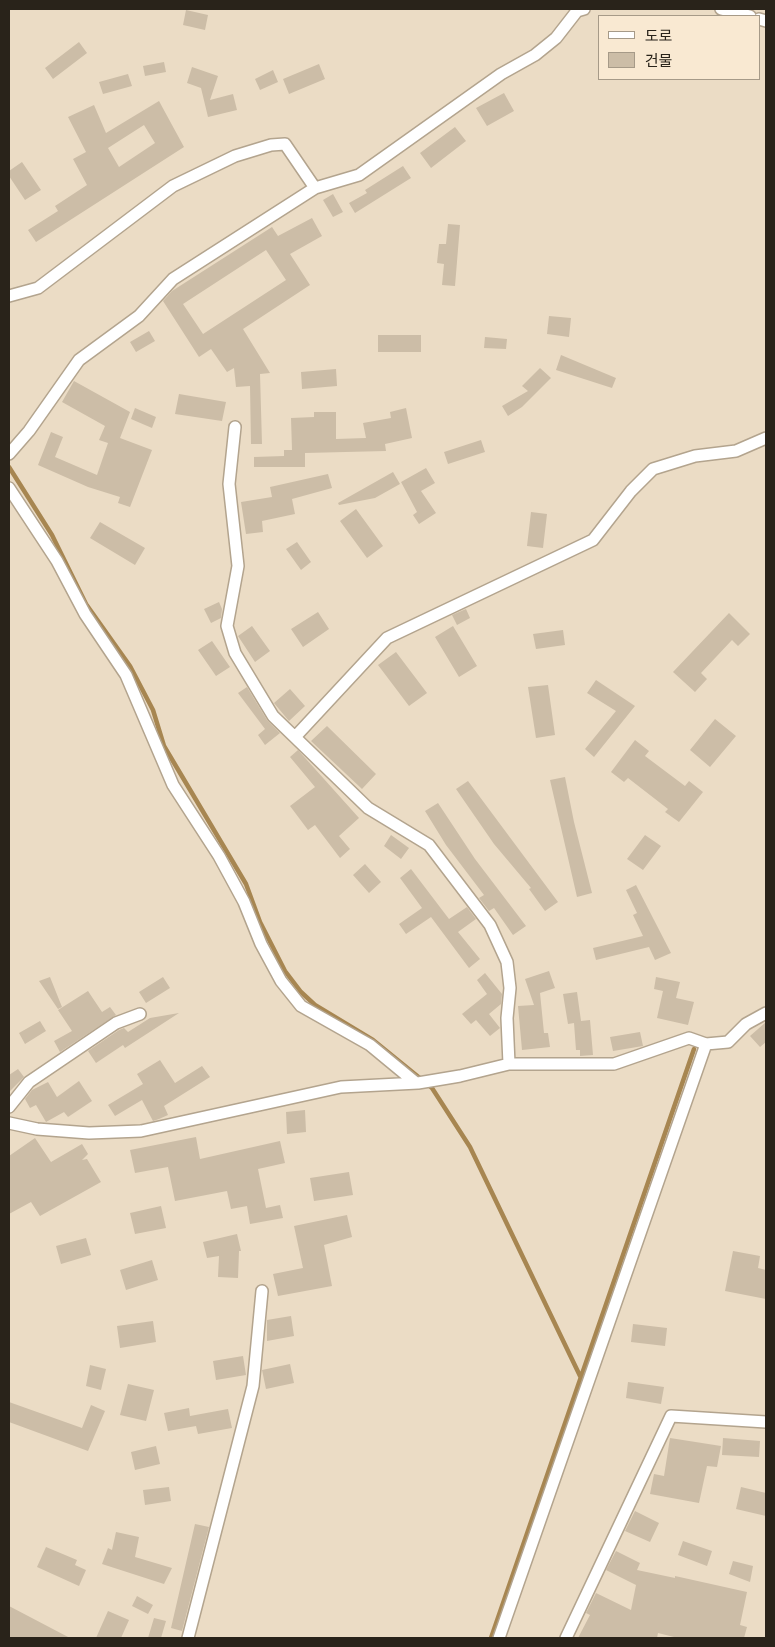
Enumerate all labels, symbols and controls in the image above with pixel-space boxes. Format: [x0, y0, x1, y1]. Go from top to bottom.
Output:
legend [598, 15, 760, 80]
text: 도로 [645, 28, 673, 44]
text: 건물 [645, 53, 673, 69]

